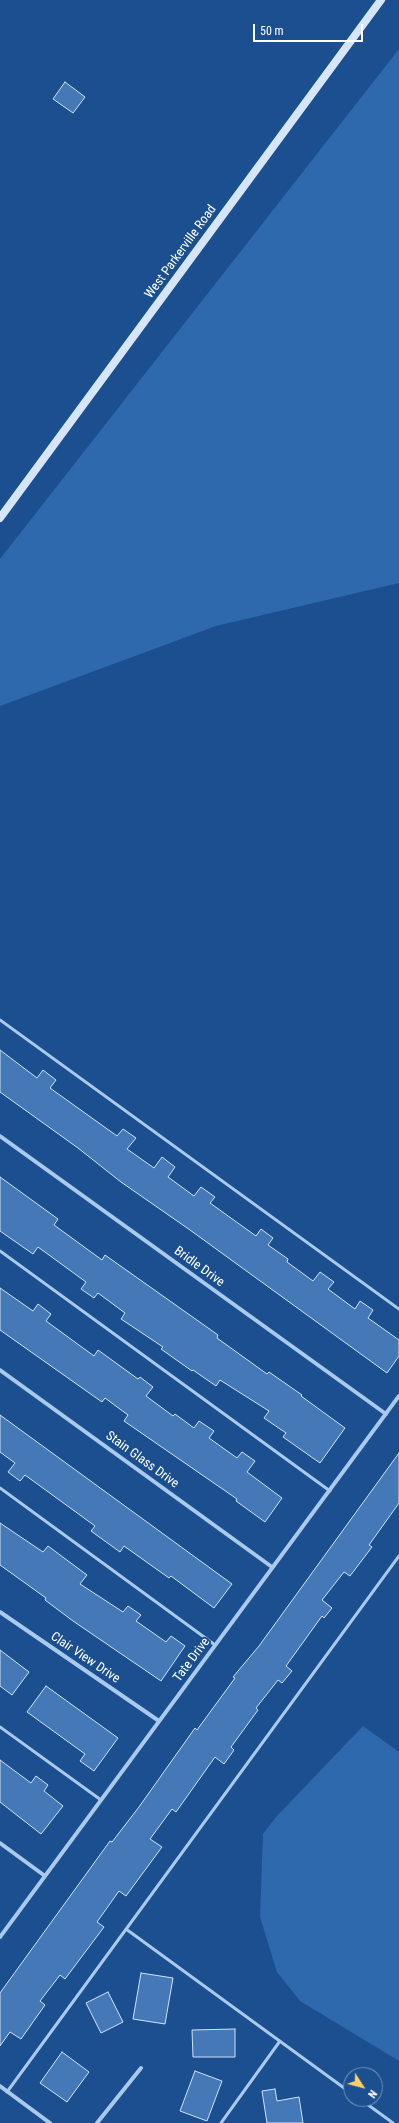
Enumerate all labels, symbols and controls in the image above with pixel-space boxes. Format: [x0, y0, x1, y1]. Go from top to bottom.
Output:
scale bar [255, 16, 365, 42]
text: 50 m [260, 24, 284, 38]
street label: West Parkerville Road [142, 202, 220, 302]
street label: Bridle Drive [171, 1244, 227, 1290]
street label: Stain Glass Drive [102, 1428, 182, 1492]
street label: Clair View Drive [47, 1629, 123, 1687]
street label: Tate Drive [170, 1635, 214, 1685]
north arrow [343, 2067, 383, 2107]
text: N [365, 2087, 380, 2100]

